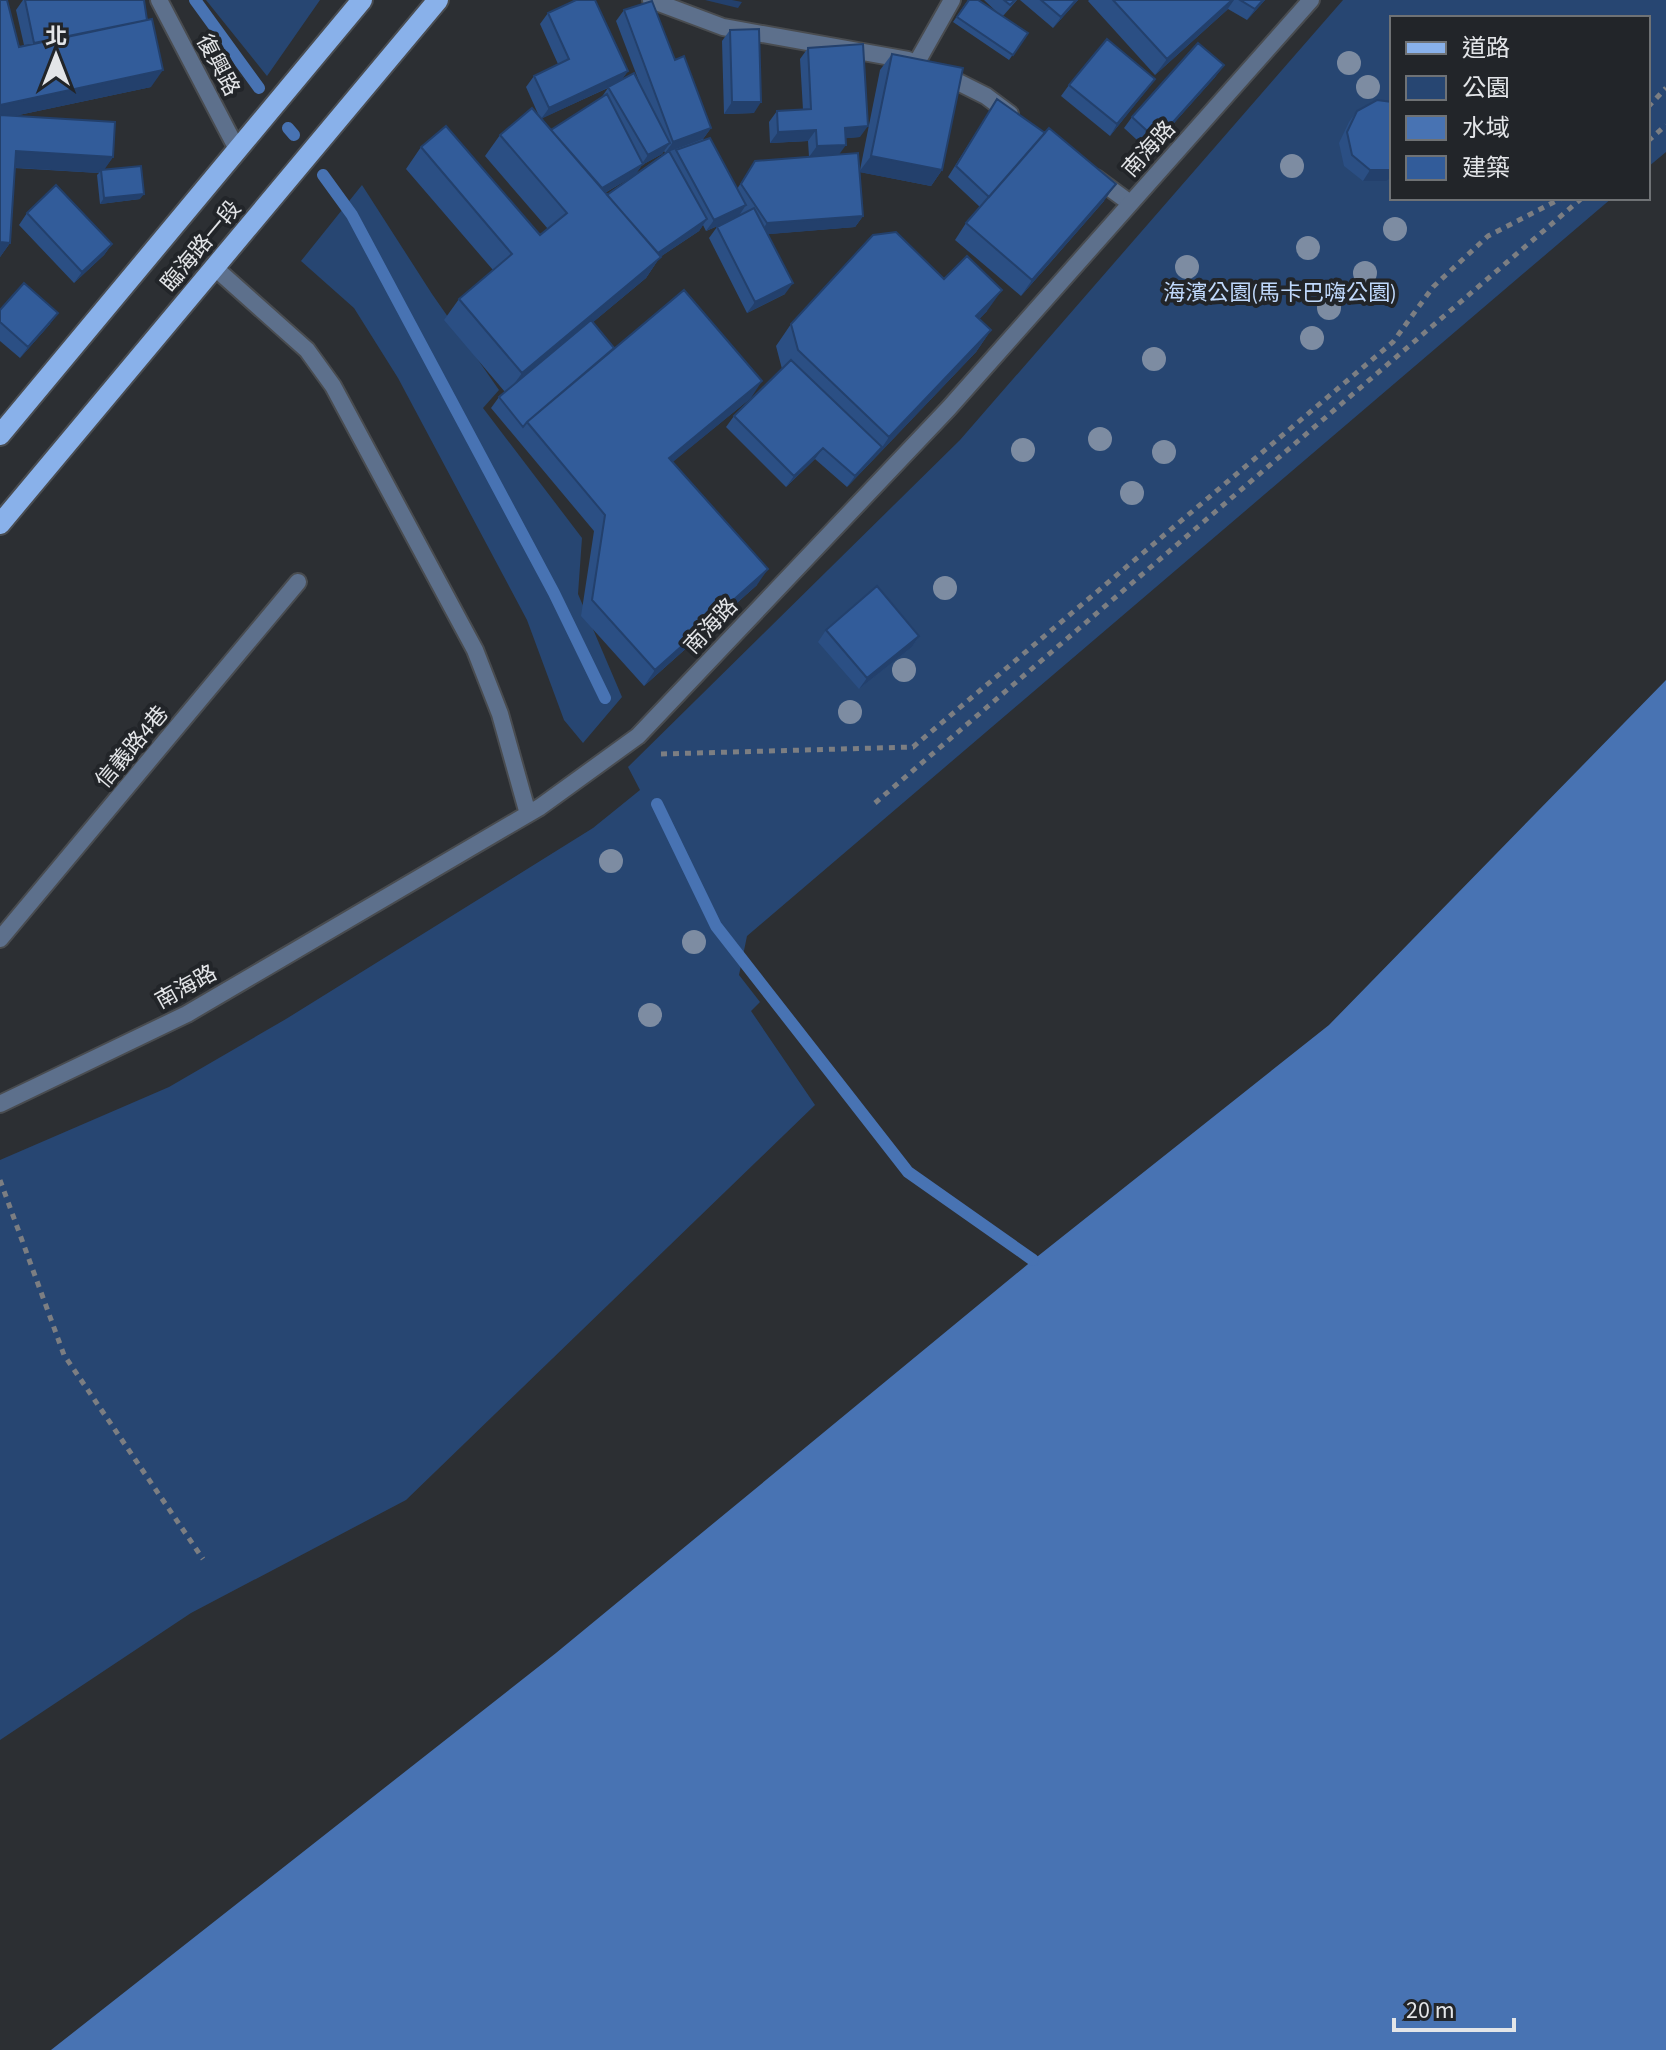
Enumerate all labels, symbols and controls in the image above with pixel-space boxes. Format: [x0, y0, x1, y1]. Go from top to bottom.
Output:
north arrow [16, 16, 96, 96]
legend [1390, 16, 1650, 200]
text: 北 [45, 21, 67, 53]
street label: 復興路 [188, 28, 248, 102]
text: 道路 [1462, 31, 1510, 66]
text: 公園 [1462, 71, 1510, 106]
text: 水域 [1462, 111, 1510, 146]
street label: 南海路 [1115, 114, 1183, 184]
text: 建築 [1462, 151, 1510, 186]
street label: 臨海路一段 [153, 194, 249, 298]
park label: 海濱公園(馬卡巴嗨公園) [1163, 277, 1397, 309]
street label: 南海路 [677, 591, 745, 661]
street label: 信義路4巷 [88, 699, 176, 795]
street label: 南海路 [149, 957, 223, 1017]
scale bar [1394, 1982, 1514, 2032]
text: 20 m [1406, 1993, 1455, 2028]

